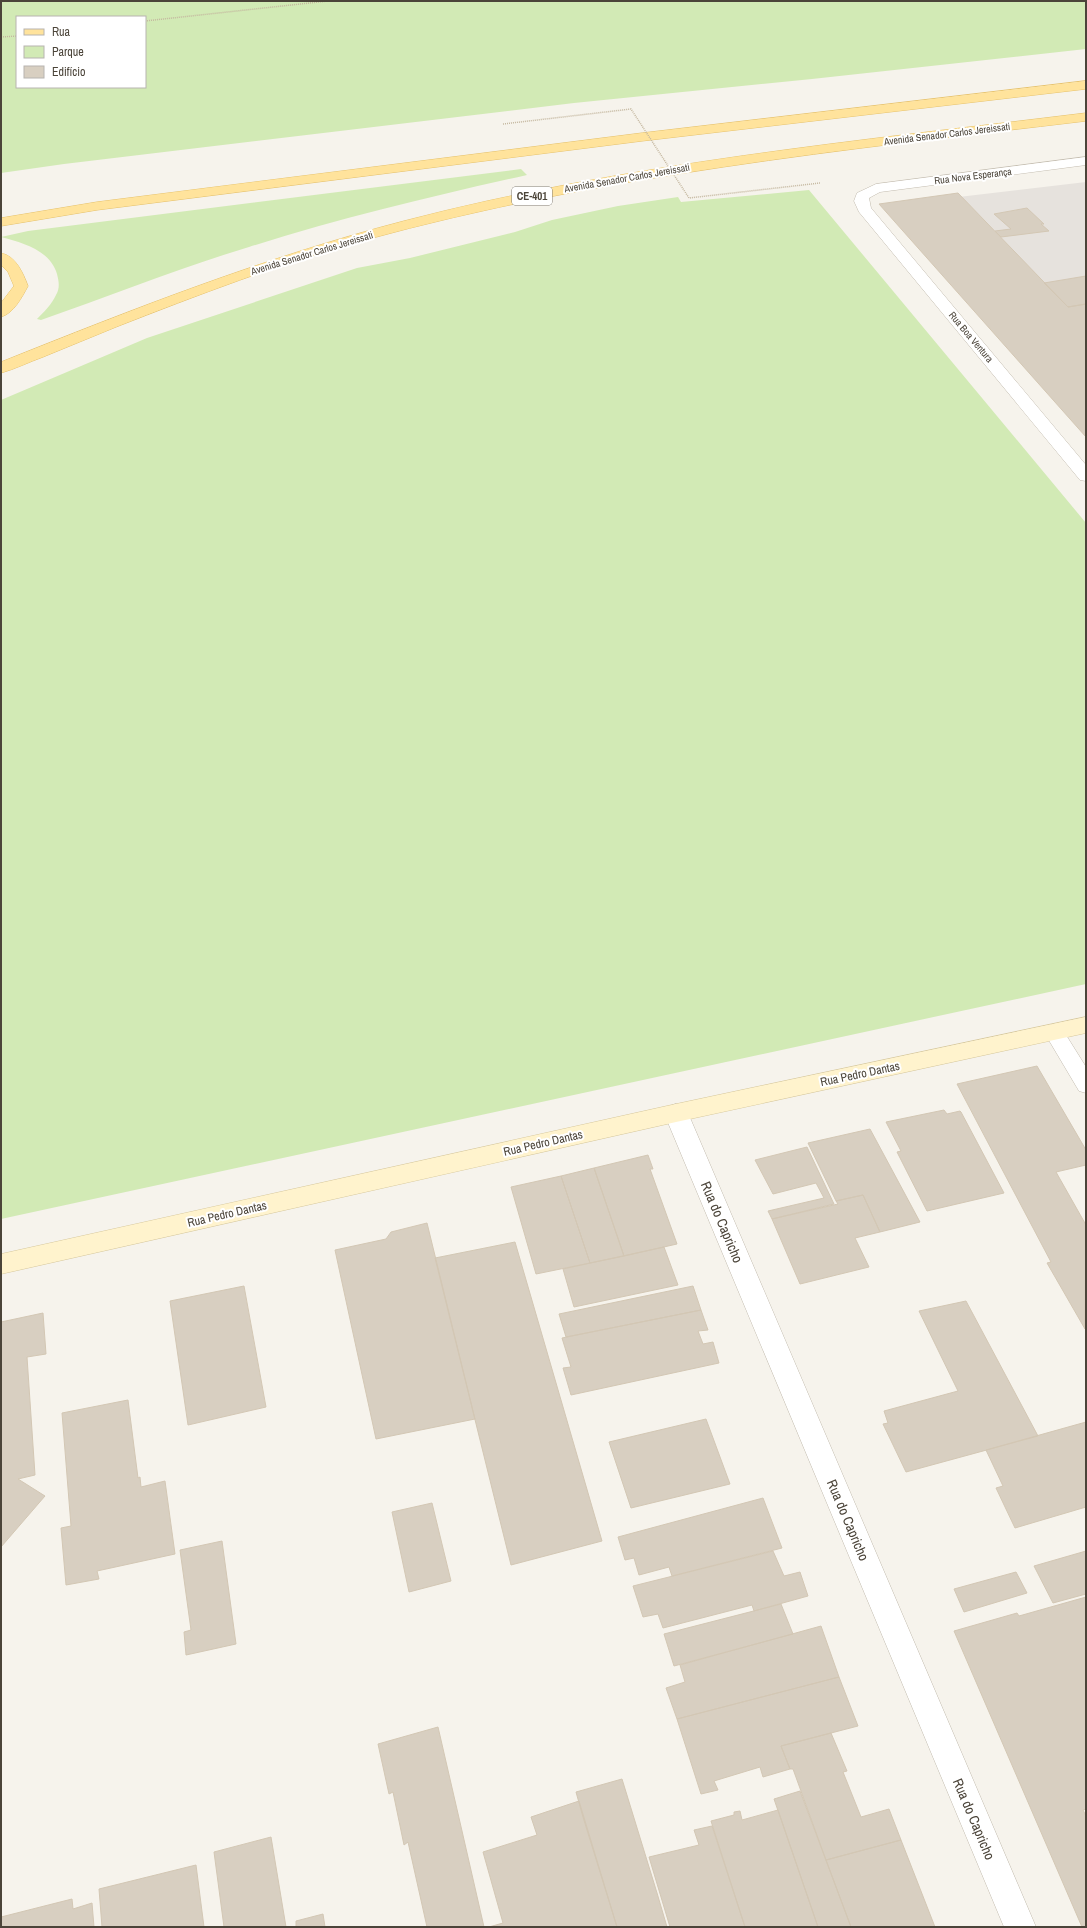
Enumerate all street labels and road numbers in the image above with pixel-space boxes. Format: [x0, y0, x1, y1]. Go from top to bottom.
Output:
street label: Avenida Senador Carlos Jereissati [882, 120, 1011, 148]
street label: Avenida Senador Carlos Jereissati [562, 161, 691, 196]
street label: Rua Nova Esperança [934, 165, 1013, 187]
road number: CE-401 [512, 187, 552, 205]
street label: Avenida Senador Carlos Jereissati [248, 228, 375, 278]
street label: Rua Boa Ventura [946, 309, 996, 365]
street label: Rua Pedro Dantas [819, 1058, 901, 1090]
street label: Rua Pedro Dantas [502, 1126, 584, 1160]
street label: Rua do Capricho [697, 1179, 747, 1265]
street label: Rua Pedro Dantas [186, 1197, 268, 1231]
street label: Rua do Capricho [823, 1477, 873, 1563]
street label: Rua do Capricho [949, 1776, 999, 1862]

